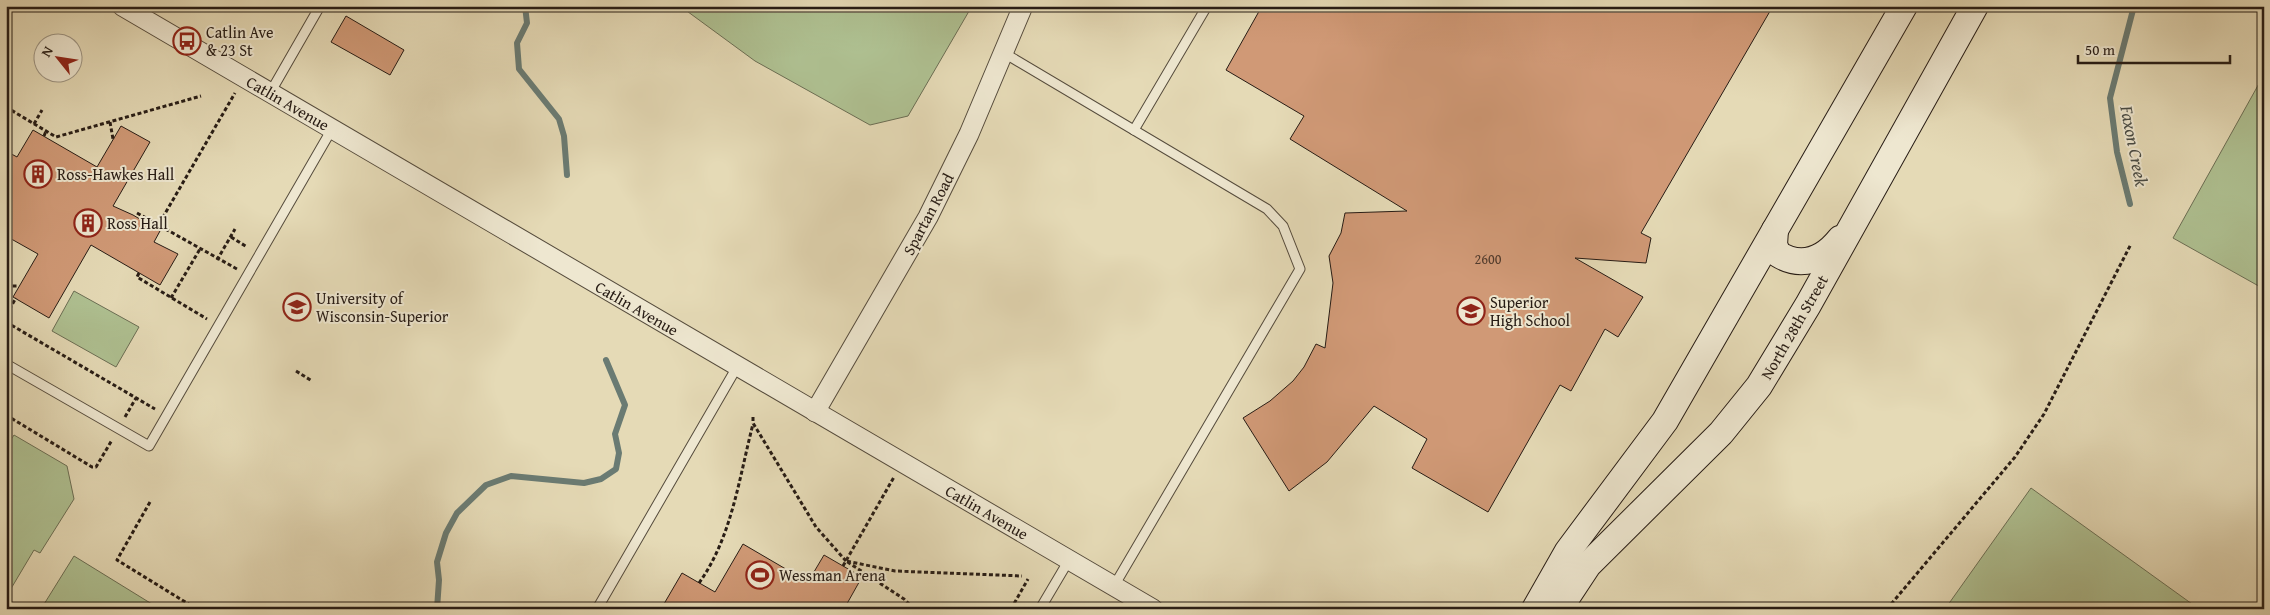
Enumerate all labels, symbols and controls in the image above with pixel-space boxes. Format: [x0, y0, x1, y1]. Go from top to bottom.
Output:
place label: Catlin Ave & 23 St [206, 20, 273, 62]
bus stop icon: Catlin Ave & 23 St [172, 26, 202, 56]
north arrow [32, 32, 82, 82]
scale bar [2078, 32, 2230, 64]
text: 50 m [2085, 39, 2116, 60]
text: N [36, 42, 58, 61]
street label: Catlin Avenue [242, 69, 334, 137]
water label: Faxon Creek [2113, 102, 2156, 190]
building icon: Ross-Hawkes Hall [23, 159, 53, 189]
place label: Ross-Hawkes Hall [57, 162, 175, 186]
street label: Spartan Road [896, 168, 960, 259]
building icon: Ross Hall [73, 208, 103, 238]
place label: Ross Hall [107, 211, 168, 235]
house number: 2600 [1475, 249, 1502, 269]
street label: North 28th Street [1754, 270, 1834, 384]
street label: Catlin Avenue [591, 274, 683, 342]
place label: University of Wisconsin-Superior [316, 286, 449, 328]
place label: Superior High School [1490, 290, 1571, 332]
school or university icon: University of Wisconsin-Superior [282, 292, 312, 322]
school or university icon: Superior High School [1456, 296, 1486, 326]
street label: Catlin Avenue [941, 478, 1033, 546]
sports icon: Wessman Arena [745, 560, 775, 590]
place label: Wessman Arena [779, 563, 886, 587]

